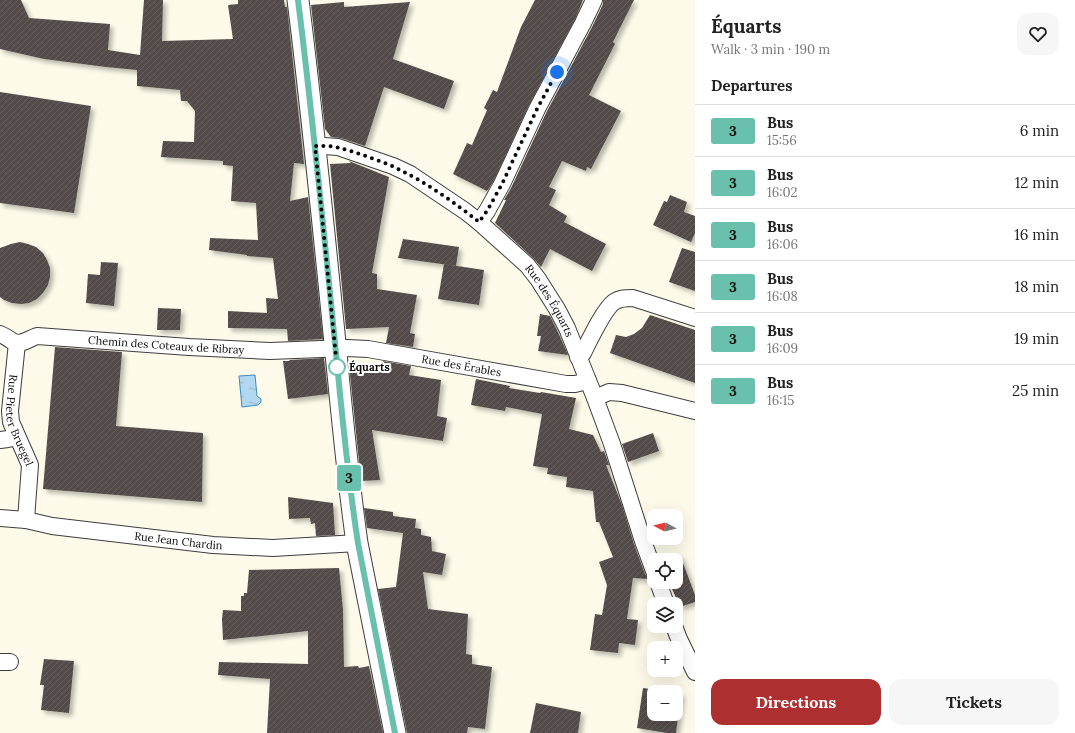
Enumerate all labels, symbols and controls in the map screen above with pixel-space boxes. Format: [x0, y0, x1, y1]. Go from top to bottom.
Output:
button: heart [1017, 13, 1059, 55]
text: Équarts [711, 14, 782, 38]
text: Walk · 3 min · 190 m [711, 41, 830, 58]
your location [547, 62, 567, 82]
text: Departures [711, 76, 792, 95]
text: Bus [767, 113, 793, 132]
text: 6 min [1020, 121, 1059, 140]
text: 3 [729, 122, 737, 140]
text: 15:56 [767, 132, 797, 149]
text: Bus [767, 165, 793, 184]
text: 12 min [1015, 173, 1059, 192]
text: 3 [729, 174, 737, 192]
text: 16:02 [767, 184, 797, 201]
text: Bus [767, 217, 793, 236]
text: 16 min [1014, 225, 1059, 244]
text: 3 [729, 226, 737, 244]
text: 16:06 [767, 236, 798, 253]
street label: Rue des Équarts [522, 262, 577, 339]
text: Bus [767, 269, 793, 288]
text: 18 min [1014, 277, 1059, 296]
text: 3 [729, 278, 737, 296]
text: 16:08 [767, 288, 798, 305]
text: Bus [767, 321, 793, 340]
text: 19 min [1014, 329, 1059, 348]
text: 3 [729, 330, 737, 348]
street label: Chemin des Coteaux de Ribray [88, 333, 245, 357]
text: 16:09 [767, 340, 798, 357]
street label: Rue des Érables [421, 352, 502, 379]
marker: Équarts [328, 358, 346, 376]
place label: Équarts [349, 360, 390, 374]
text: Bus [767, 373, 793, 392]
street label: Rue Pieter Bruegel [3, 374, 36, 468]
text: 25 min [1012, 381, 1059, 400]
text: 3 [729, 382, 737, 400]
text: 16:15 [767, 392, 794, 409]
line badge: 3 [336, 465, 362, 491]
text: 3 [345, 469, 353, 487]
north arrow [647, 509, 683, 545]
map controls [647, 509, 683, 721]
street label: Rue Jean Chardin [134, 529, 223, 552]
button: locate [647, 553, 683, 589]
button: layers [647, 597, 683, 633]
button: + [647, 641, 683, 677]
button: Directions [711, 679, 881, 725]
button: Tickets [889, 679, 1059, 725]
button: − [647, 685, 683, 721]

